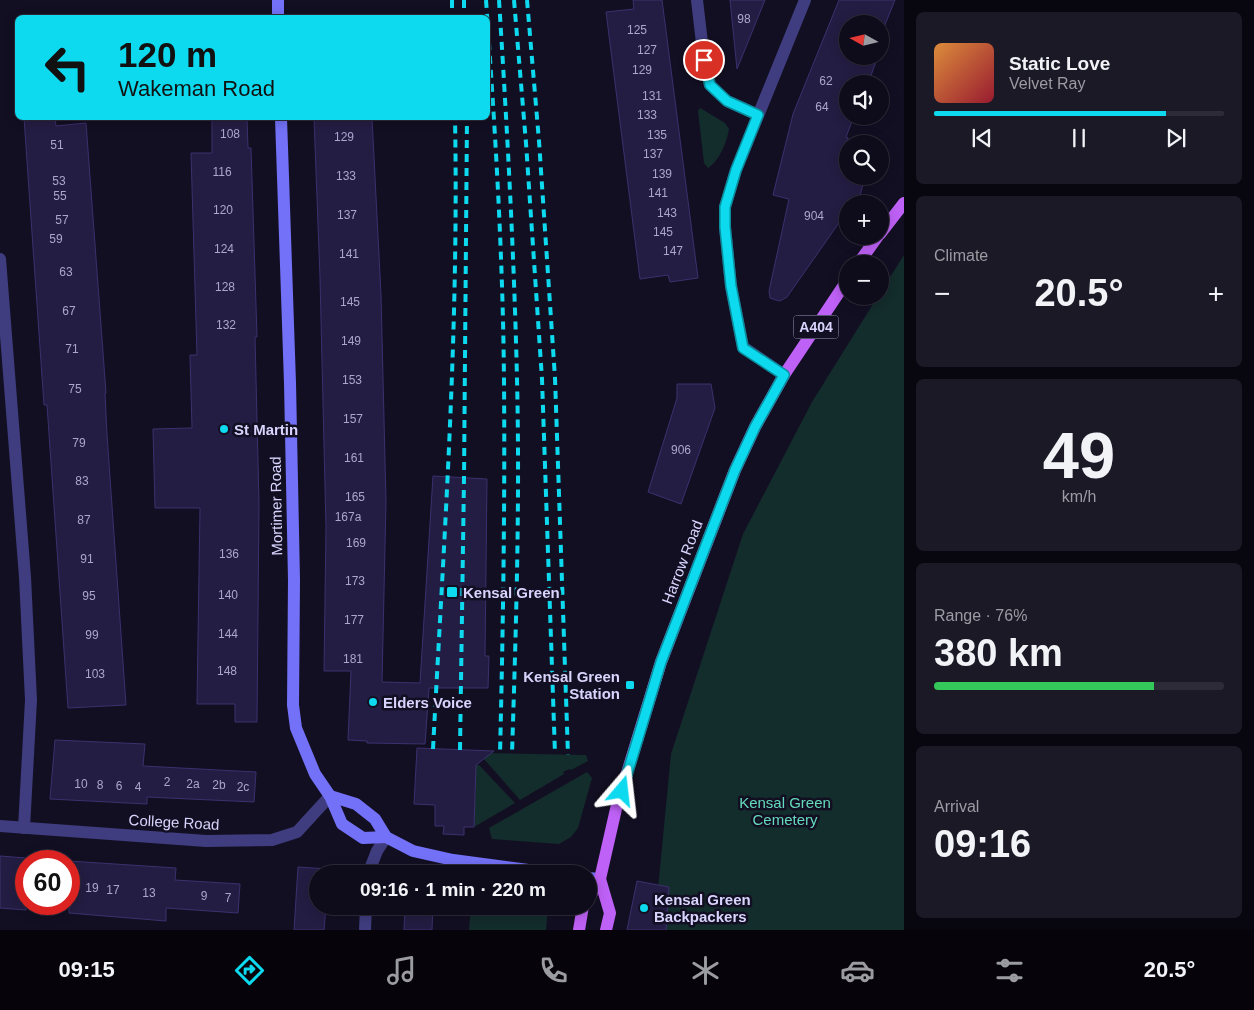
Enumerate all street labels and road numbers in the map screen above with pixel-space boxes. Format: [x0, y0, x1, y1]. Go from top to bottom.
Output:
road number: A404 [794, 316, 838, 338]
street label: Mortimer Road [267, 456, 285, 556]
street label: Harrow Road [658, 518, 706, 606]
street label: College Road [128, 811, 220, 833]

